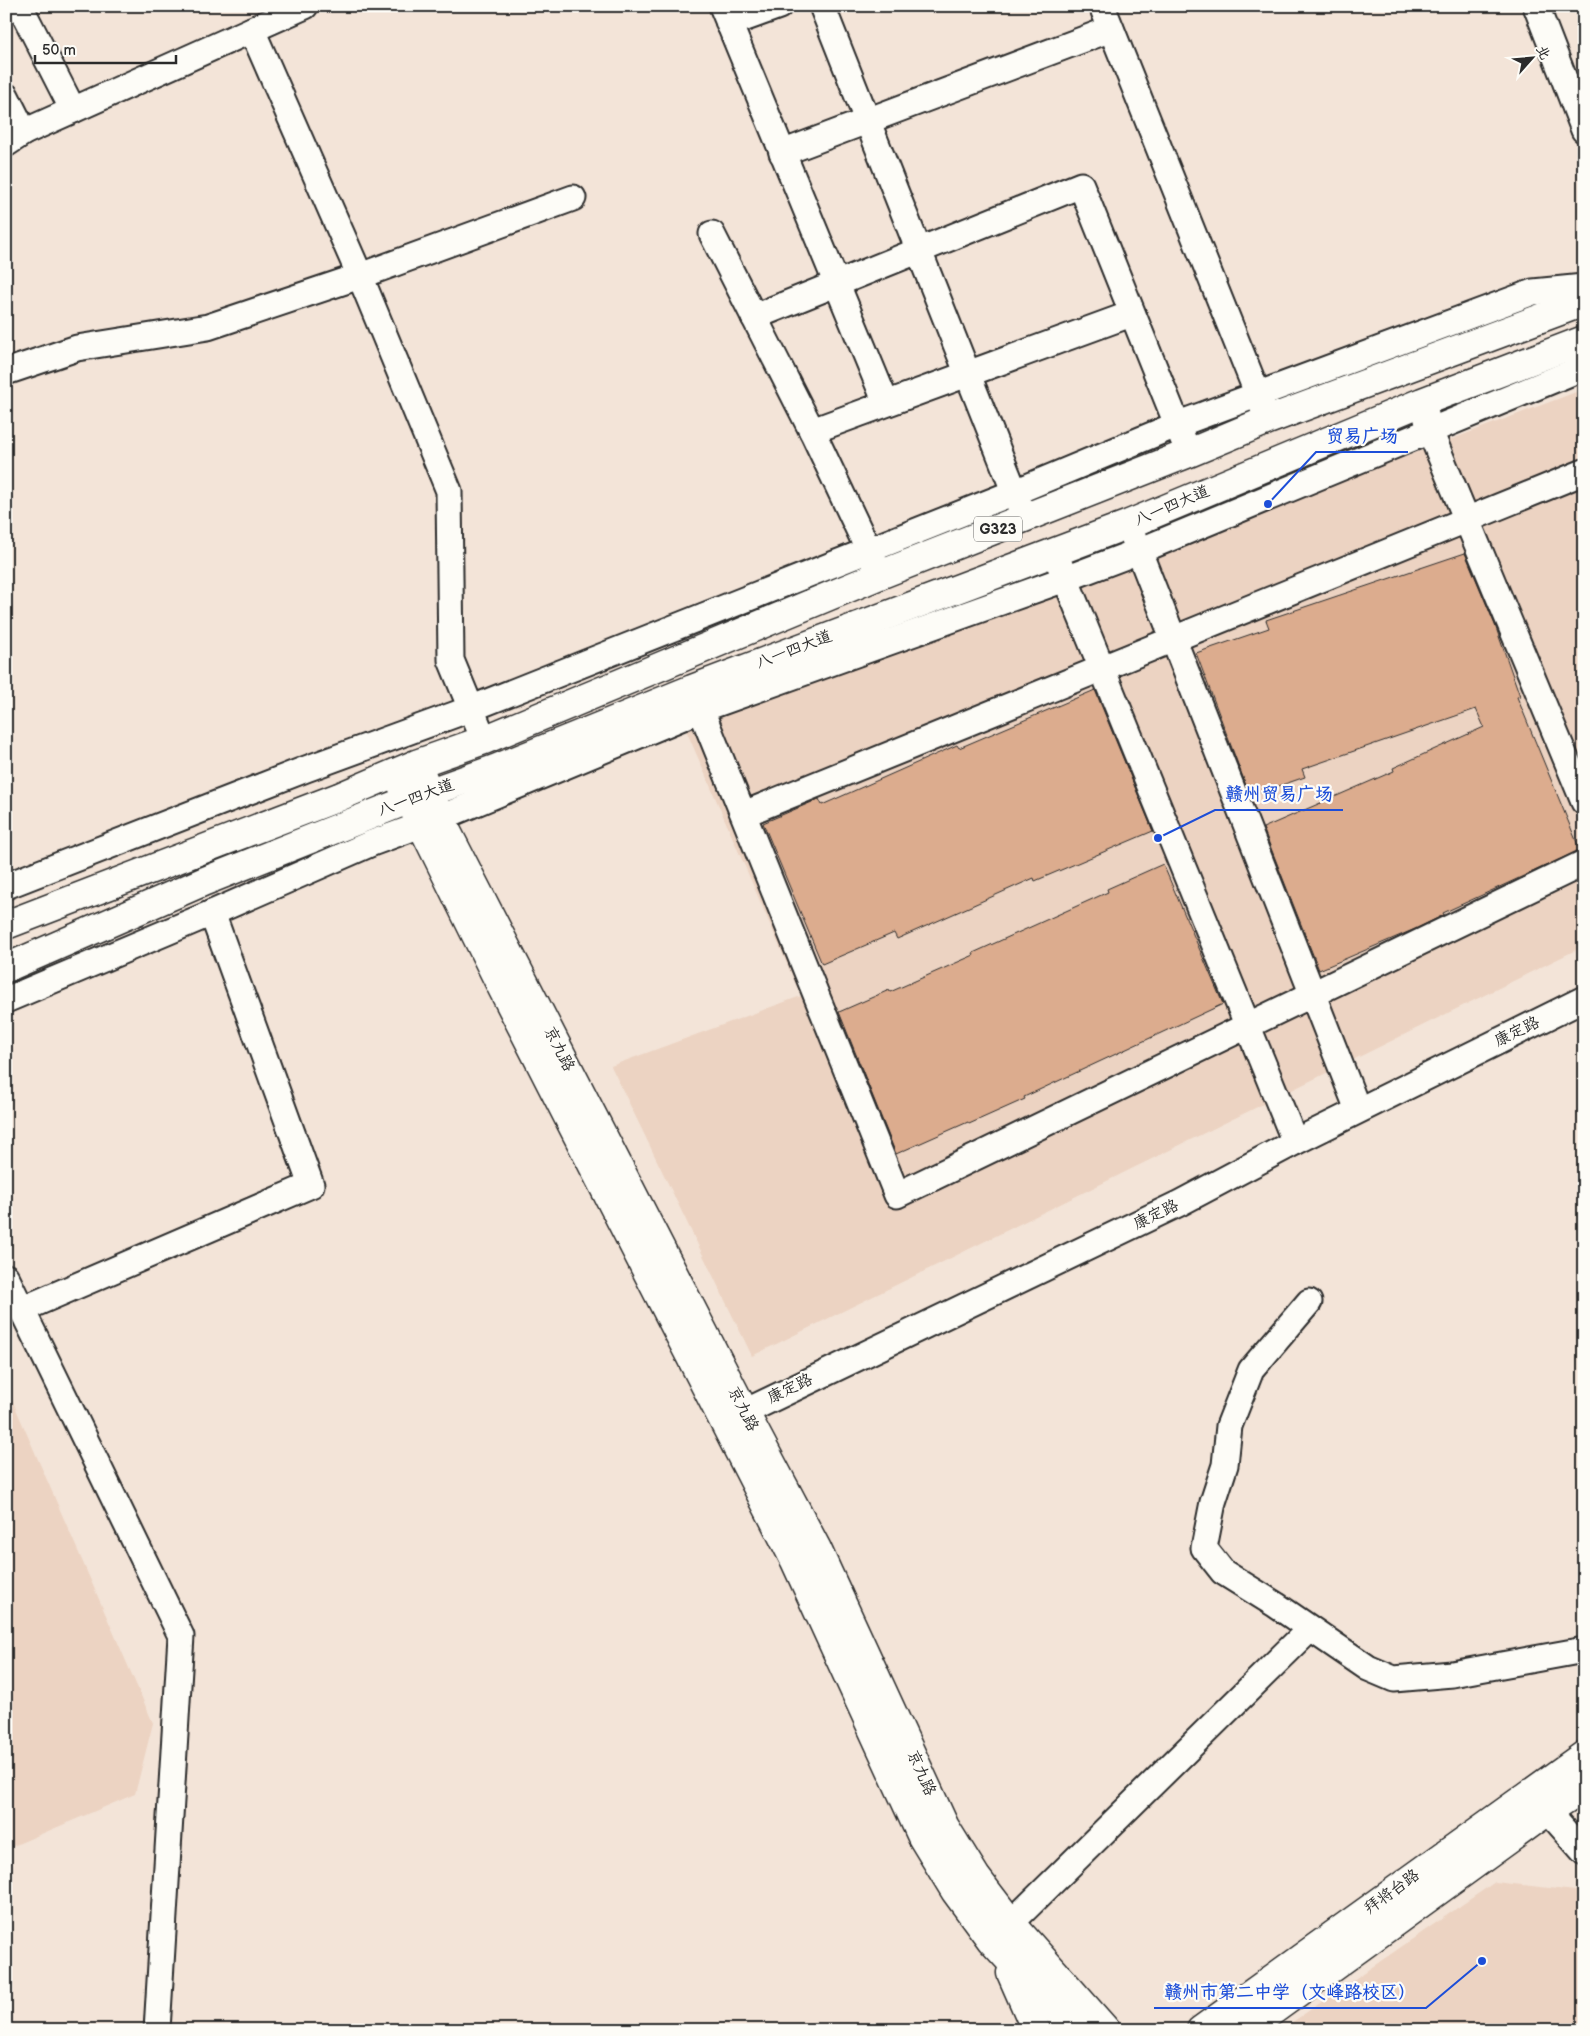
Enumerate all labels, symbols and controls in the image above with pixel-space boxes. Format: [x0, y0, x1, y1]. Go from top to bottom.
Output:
scale bar [35, 32, 176, 64]
north arrow [1508, 32, 1558, 82]
text: 50 m [42, 41, 76, 60]
text: 北 [1532, 42, 1554, 62]
callout: 贸易广场 [1316, 419, 1408, 452]
text: 贸易广场 [1326, 426, 1398, 447]
street label: 八一四大道 [1131, 482, 1213, 530]
road number: G323 [974, 516, 1022, 542]
street label: 八一四大道 [753, 627, 835, 673]
street label: 八一四大道 [375, 775, 457, 821]
callout: 赣州贸易广场 [1215, 777, 1343, 810]
text: 赣州贸易广场 [1225, 784, 1333, 805]
street label: 康定路 [1491, 1013, 1543, 1051]
street label: 京九路 [540, 1023, 578, 1075]
street label: 康定路 [1130, 1196, 1182, 1234]
street label: 康定路 [764, 1370, 816, 1408]
street label: 京九路 [724, 1383, 762, 1435]
street label: 京九路 [903, 1747, 939, 1799]
street label: 拜将台路 [1361, 1866, 1423, 1918]
callout: 赣州市第二中学（文峰路校区） [1154, 1975, 1426, 2008]
text: 赣州市第二中学（文峰路校区） [1164, 1982, 1416, 2003]

